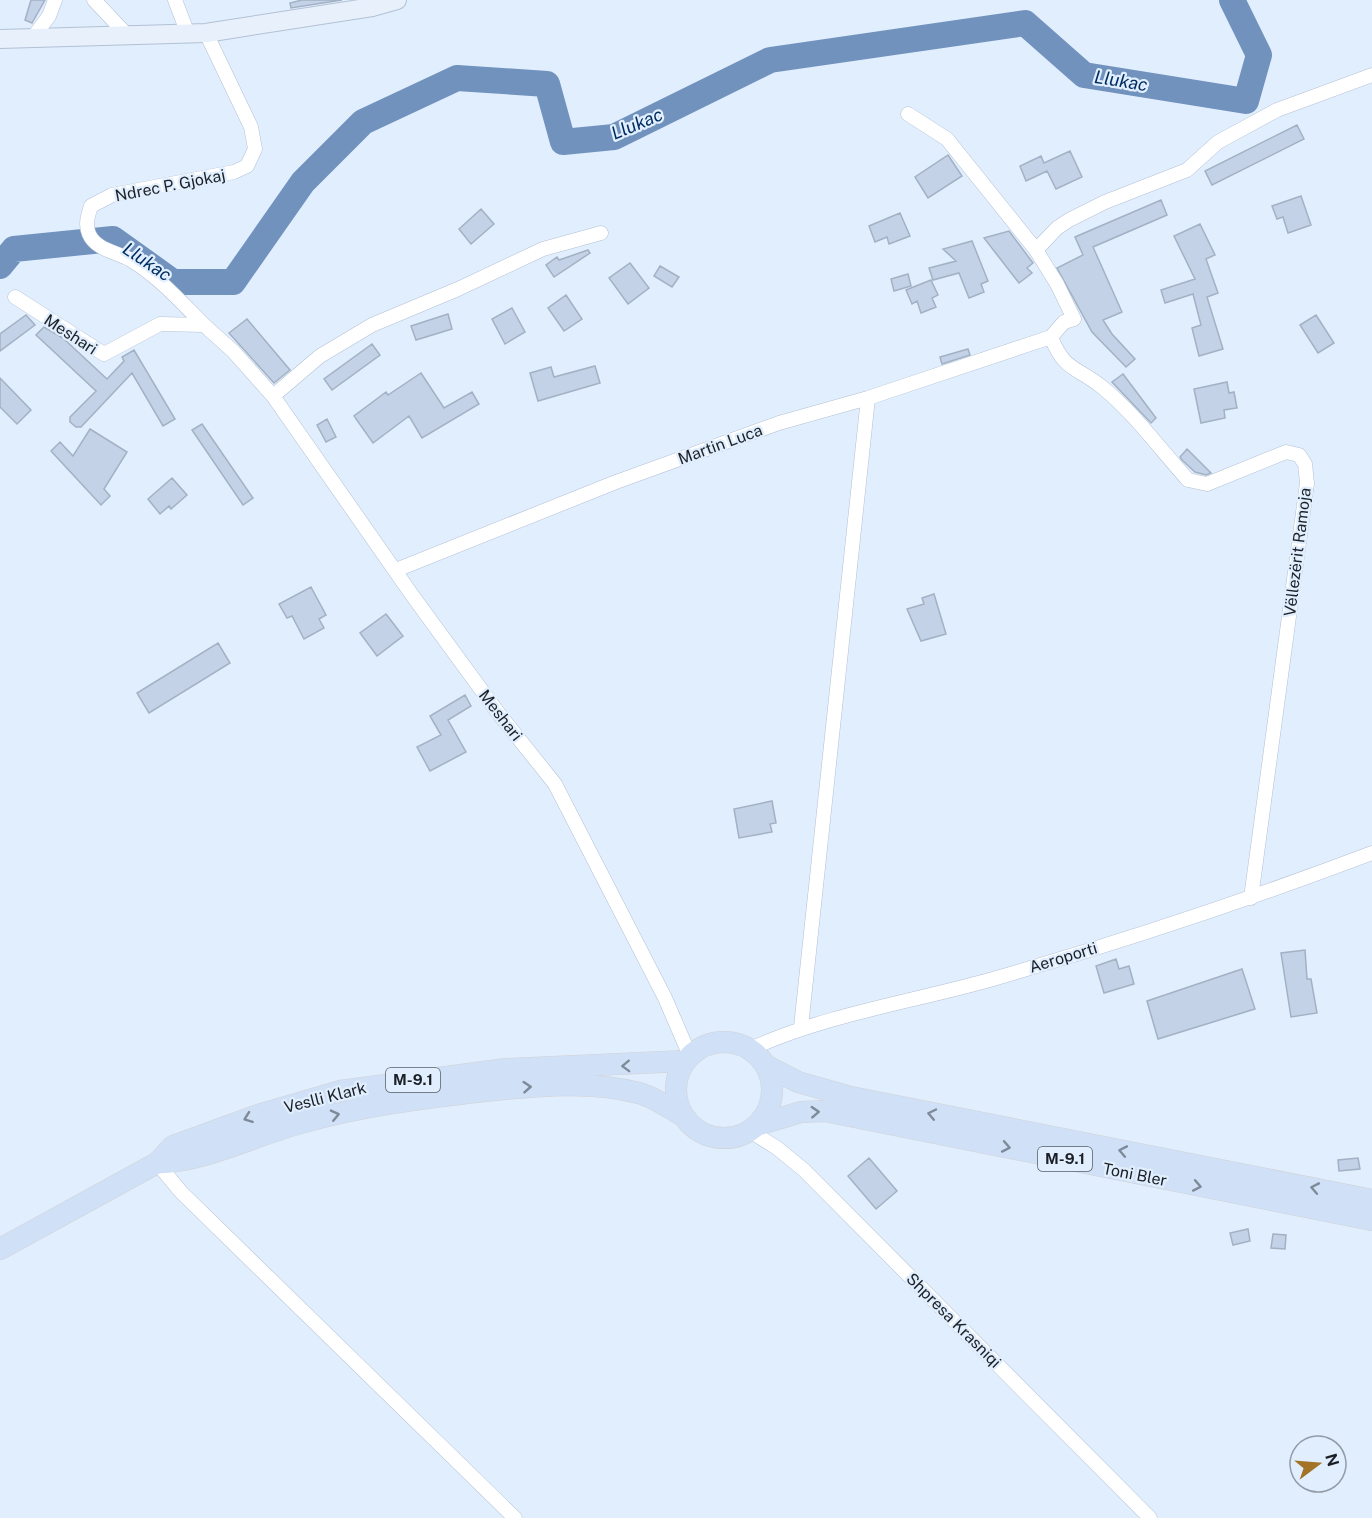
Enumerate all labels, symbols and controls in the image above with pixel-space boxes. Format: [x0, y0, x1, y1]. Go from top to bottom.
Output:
water label: Llukac [1093, 66, 1149, 95]
water label: Llukac [608, 103, 666, 144]
street label: Ndrec P. Gjokaj [113, 165, 227, 205]
water label: Llukac [119, 238, 175, 285]
street label: Meshari [41, 310, 101, 359]
street label: Martin Luca [675, 420, 765, 469]
street label: Vëllezërit Ramoja [1280, 487, 1315, 617]
street label: Meshari [475, 686, 526, 745]
street label: Aeroporti [1027, 938, 1099, 977]
one-way arrow [622, 1059, 631, 1072]
road number: M-9.1 [386, 1068, 440, 1092]
street label: Veslli Klark [282, 1078, 368, 1117]
one-way arrow [523, 1081, 532, 1094]
one-way arrow [810, 1105, 819, 1118]
one-way arrow [927, 1108, 937, 1121]
one-way arrow [329, 1109, 339, 1122]
one-way arrow [243, 1111, 253, 1124]
one-way arrow [1001, 1140, 1011, 1153]
one-way arrow [1119, 1145, 1129, 1158]
road number: M-9.1 [1038, 1147, 1092, 1171]
street label: Toni Bler [1101, 1159, 1169, 1190]
one-way arrow [1192, 1179, 1202, 1192]
one-way arrow [1310, 1182, 1320, 1195]
street label: Shpresa Krasniqi [902, 1269, 1005, 1372]
north arrow [1288, 1434, 1348, 1494]
text: N [1321, 1451, 1343, 1469]

